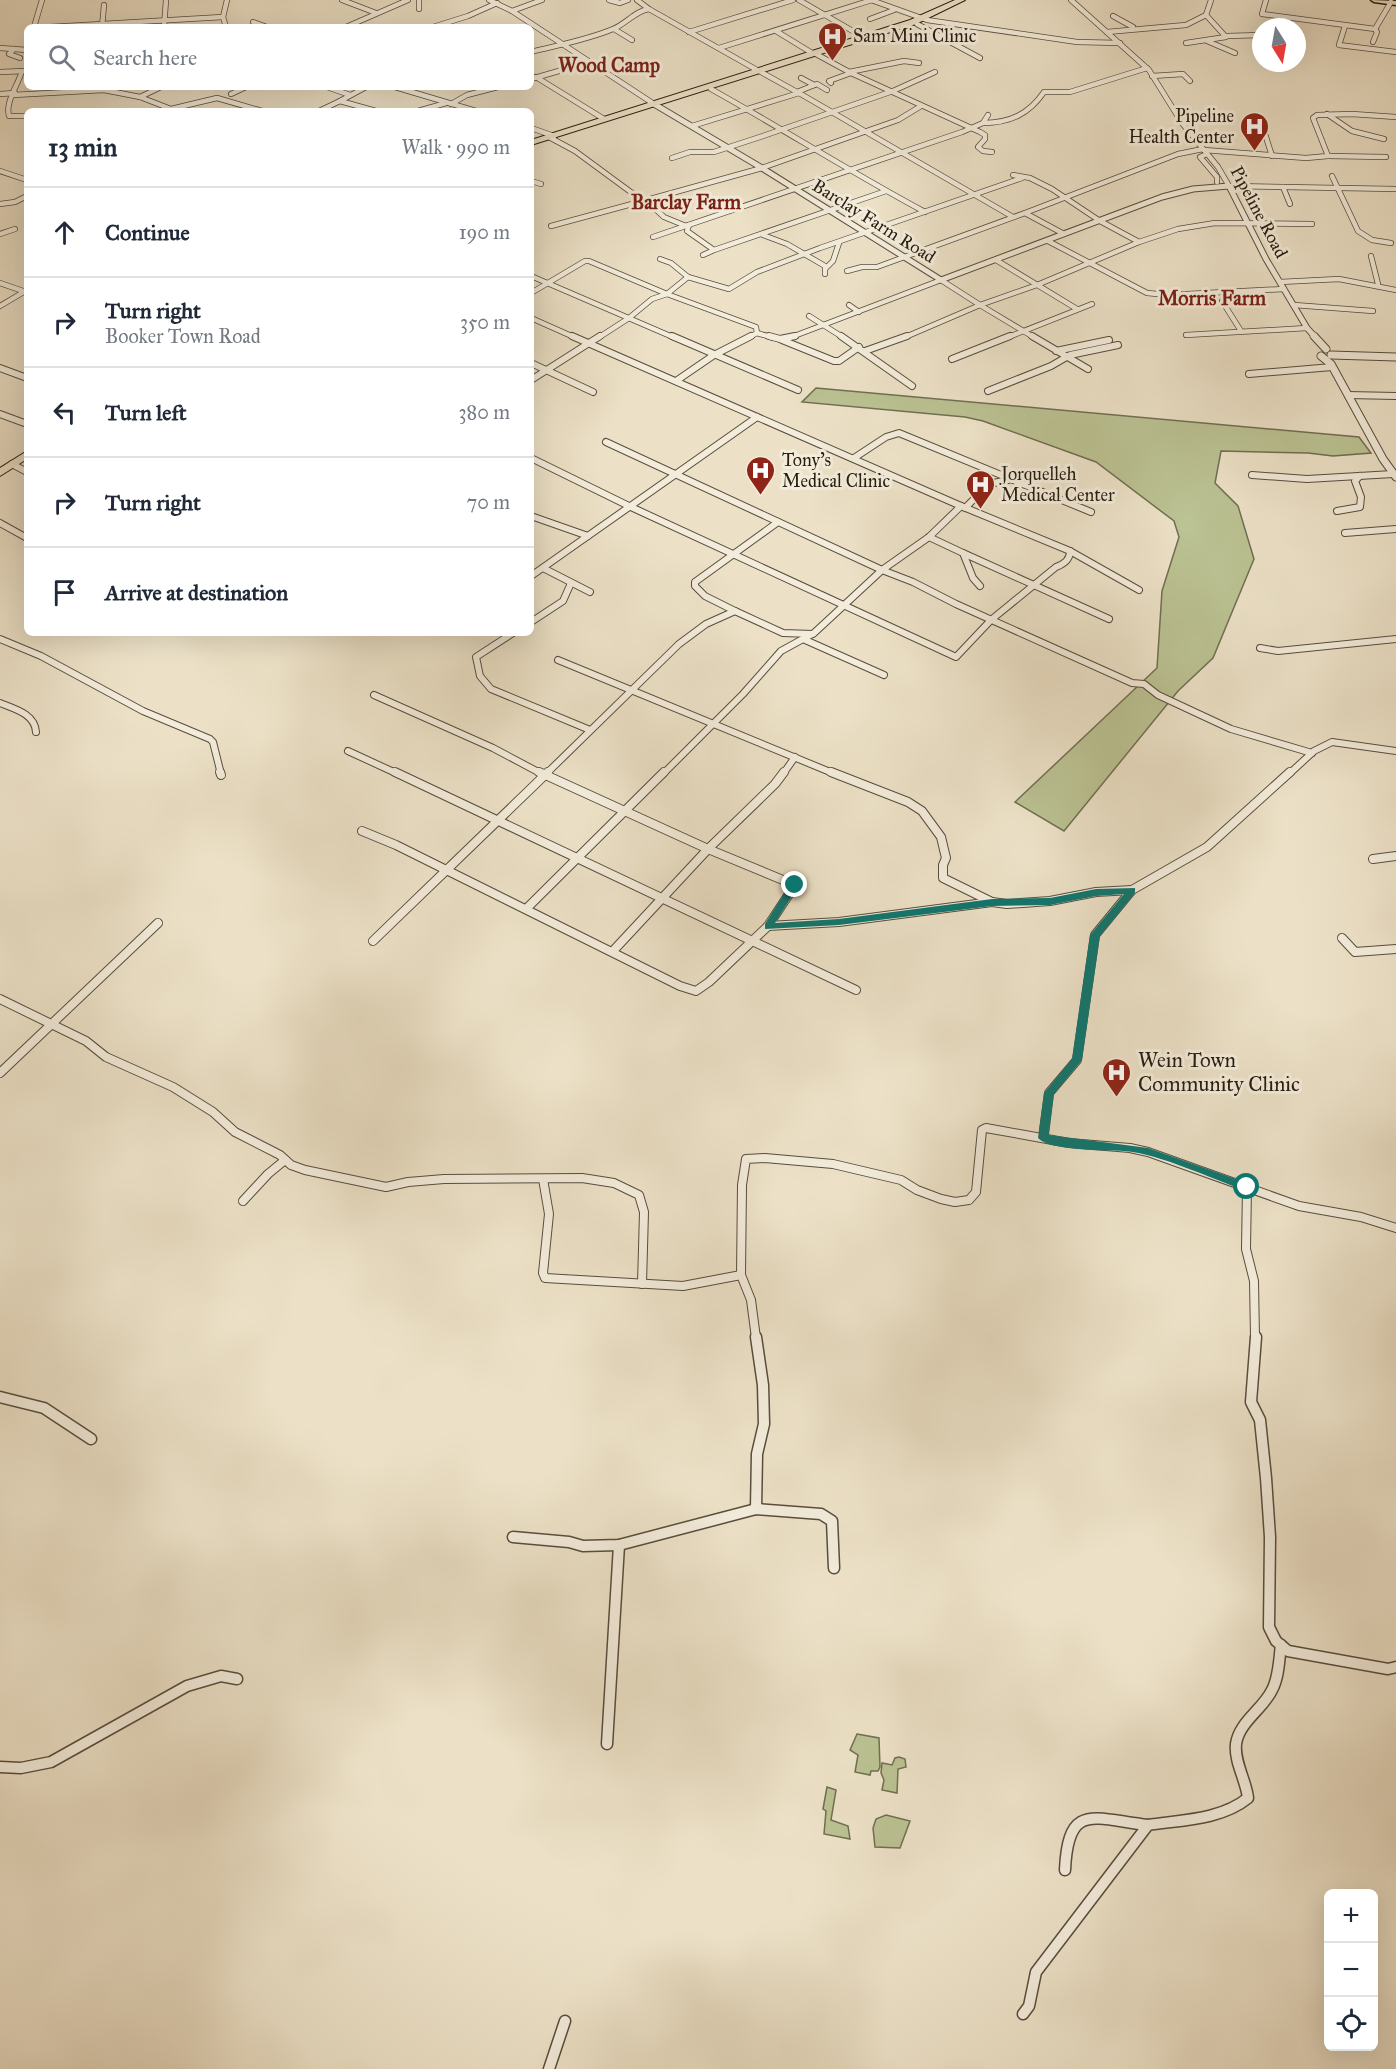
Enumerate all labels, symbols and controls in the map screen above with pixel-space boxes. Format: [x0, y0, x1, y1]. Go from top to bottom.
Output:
north arrow [1252, 18, 1306, 72]
hospital icon: Sam Mini Clinic [816, 20, 848, 62]
search box [24, 24, 534, 90]
place label: Sam Mini Clinic [853, 25, 977, 47]
icon: search [45, 41, 78, 74]
text: Search here [93, 44, 197, 71]
district label: Wood Camp [558, 53, 660, 78]
place label: Pipeline Health Center [1128, 105, 1234, 148]
hospital icon: Pipeline Health Center [1239, 110, 1271, 152]
text: 13 min [48, 131, 117, 163]
text: Walk · 990 m [402, 135, 510, 159]
street label: Pipeline Road [1226, 162, 1292, 262]
street label: Barclay Farm Road [808, 174, 940, 268]
district label: Barclay Farm [631, 190, 741, 215]
icon: ahead [48, 216, 81, 249]
text: Continue [105, 219, 190, 246]
text: 190 m [459, 220, 510, 244]
district label: Morris Farm [1158, 286, 1266, 310]
text: Turn right [105, 297, 201, 324]
icon: right [48, 306, 81, 339]
text: 350 m [460, 310, 510, 334]
text: Booker Town Road [105, 324, 261, 348]
icon: left [48, 396, 81, 429]
text: Turn left [105, 399, 187, 426]
text: 380 m [459, 400, 510, 424]
place label: Tony's Medical Clinic [782, 449, 890, 492]
hospital icon: Tony's Medical Clinic [745, 454, 777, 496]
place label: Jorquelleh Medical Center [999, 463, 1115, 506]
hospital icon: Jorquelleh Medical Center [964, 468, 996, 510]
icon: right [48, 486, 81, 519]
text: Turn right [105, 489, 201, 516]
text: 70 m [467, 490, 510, 514]
icon: arrive [48, 576, 81, 609]
text: Arrive at destination [105, 579, 288, 606]
route end [781, 871, 807, 897]
place label: Wein Town Community Clinic [1138, 1047, 1300, 1097]
hospital icon: Wein Town Community Clinic [1101, 1056, 1133, 1098]
route start [1233, 1173, 1259, 1199]
map controls [1324, 1889, 1378, 2051]
button: + [1324, 1889, 1378, 1943]
button: − [1324, 1943, 1378, 1997]
button: locate [1324, 1997, 1378, 2051]

